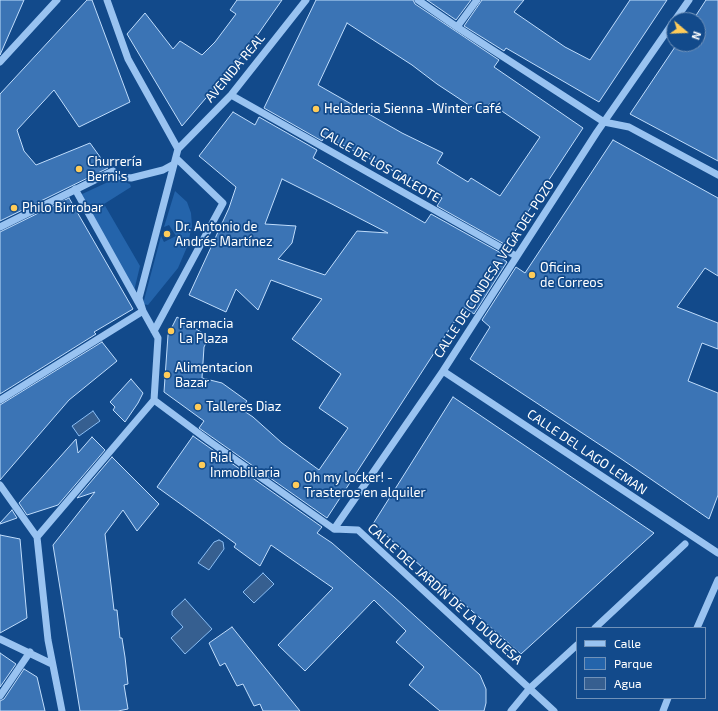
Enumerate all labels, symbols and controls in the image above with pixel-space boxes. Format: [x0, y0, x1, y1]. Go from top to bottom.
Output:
north arrow [666, 12, 706, 52]
street label: AVENIDA REAL [202, 30, 268, 106]
text: N [689, 30, 704, 42]
place label: Heladeria Sienna -Winter Café [324, 101, 501, 117]
marker: Heladeria Sienna -Winter Café [311, 104, 321, 114]
street label: CALLE DE LOS GALEOTE [317, 124, 443, 206]
place label: Churrería Berni's [87, 154, 142, 185]
marker: Churrería Berni's [74, 164, 84, 174]
street label: CALLE DE CONDESA VEGA DEL POZO [431, 177, 557, 361]
place label: Philo Birrobar [22, 200, 103, 216]
marker: Philo Birrobar [9, 203, 19, 213]
place label: Dr. Antonio de Andrés Martínez [175, 219, 273, 250]
marker: Dr. Antonio de Andrés Martínez [162, 229, 172, 239]
place label: Oficina de Correos [540, 260, 603, 291]
marker: Oficina de Correos [527, 270, 537, 280]
place label: Farmacia La Plaza [179, 316, 233, 347]
marker: Farmacia La Plaza [166, 326, 176, 336]
place label: Alimentacion Bazar [175, 360, 253, 391]
marker: Alimentacion Bazar [162, 370, 172, 380]
place label: Talleres Diaz [206, 399, 281, 415]
marker: Talleres Diaz [193, 402, 203, 412]
street label: CALLE DEL LAGO LEMAN [524, 406, 650, 498]
place label: Rial Inmobiliaria [210, 450, 280, 481]
marker: Rial Inmobiliaria [197, 460, 207, 470]
place label: Oh my locker! - Trasteros en alquiler [304, 470, 426, 501]
marker: Oh my locker! - Trasteros en alquiler [291, 480, 301, 490]
street label: CALLE DEL JARDÍN DE LA DUQUESA [364, 520, 526, 668]
legend [576, 627, 706, 699]
text: Calle [614, 636, 641, 650]
text: Parque [614, 656, 652, 670]
text: Agua [614, 676, 642, 690]

